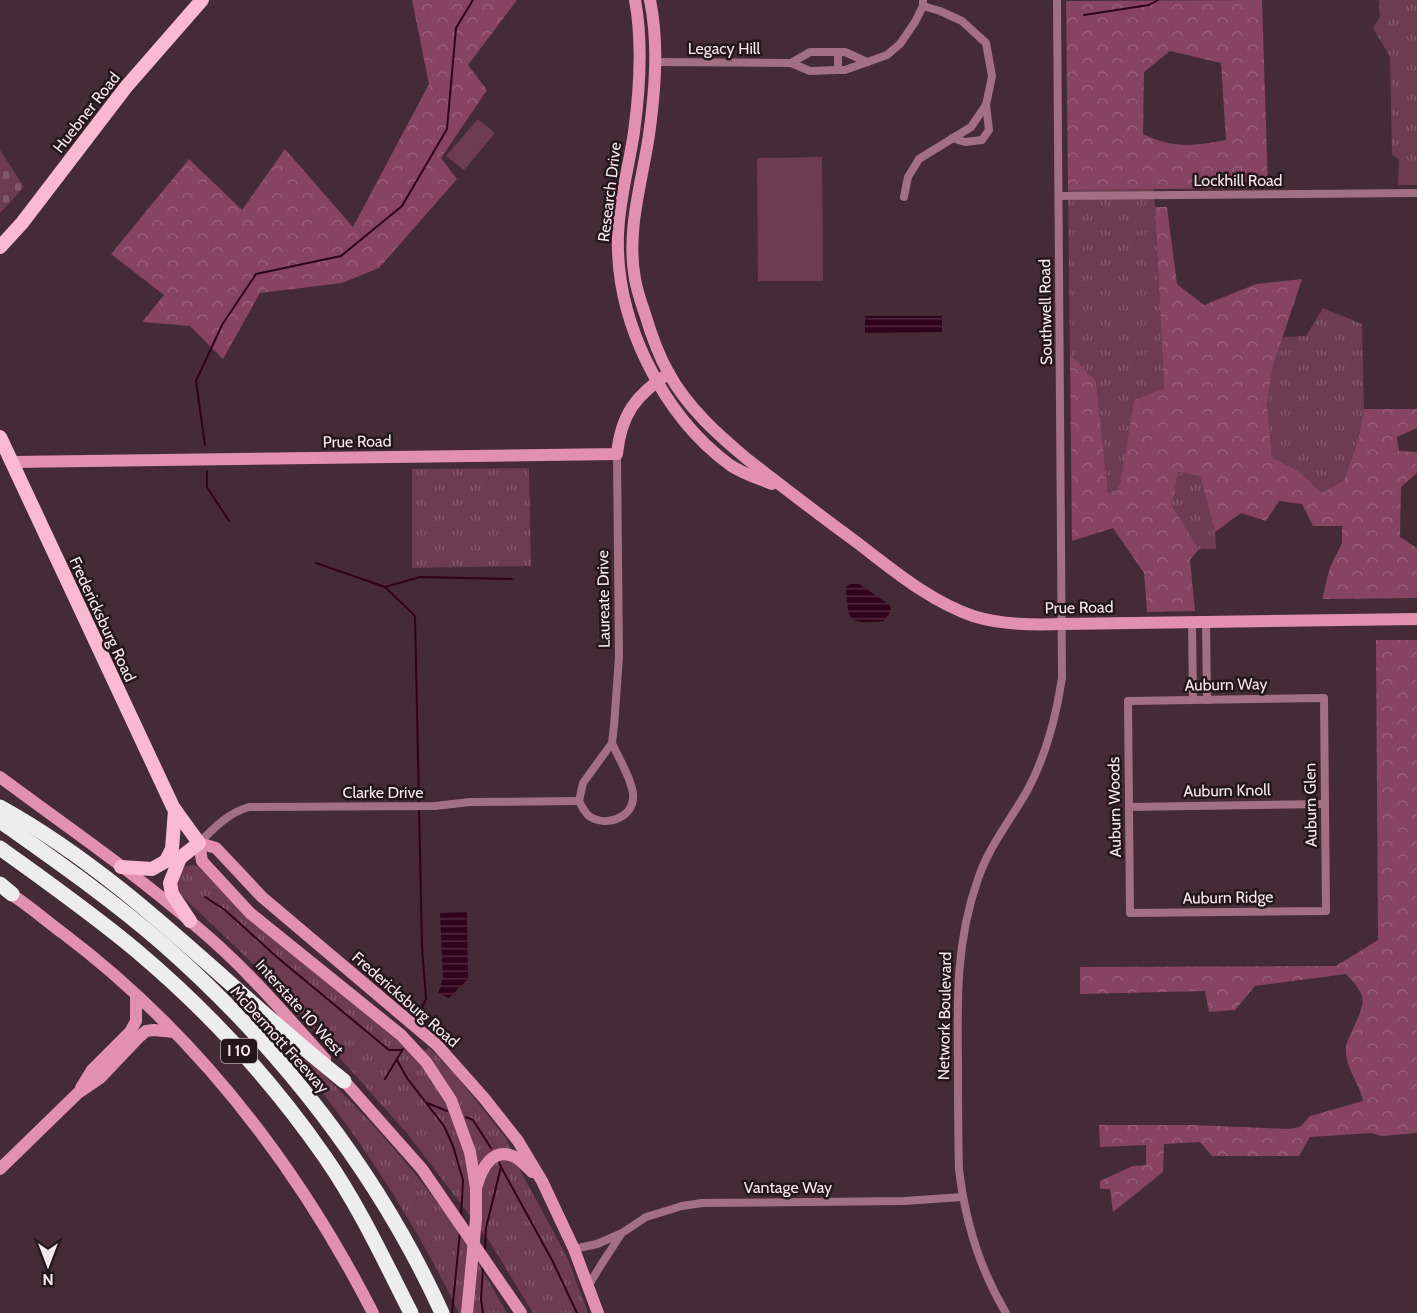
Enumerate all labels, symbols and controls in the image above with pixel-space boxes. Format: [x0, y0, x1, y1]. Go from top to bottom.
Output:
street label: Legacy Hill [688, 39, 761, 58]
street label: Huebner Road [49, 68, 124, 156]
street label: Research Drive [594, 141, 625, 243]
street label: Lockhill Road [1193, 171, 1283, 190]
street label: Southwell Road [1035, 259, 1056, 365]
street label: Prue Road [322, 431, 392, 452]
street label: Laureate Drive [593, 550, 614, 648]
street label: Fredericksburg Road [65, 554, 140, 685]
street label: Prue Road [1044, 597, 1114, 618]
street label: Auburn Way [1184, 674, 1268, 695]
street label: Auburn Woods [1104, 756, 1125, 857]
street label: Auburn Glen [1300, 763, 1321, 847]
street label: Auburn Knoll [1183, 780, 1271, 801]
street label: Clarke Drive [343, 783, 423, 802]
street label: Auburn Ridge [1182, 887, 1274, 908]
street label: Fredericksburg Road [348, 948, 463, 1051]
street label: Network Boulevard [934, 952, 955, 1080]
street label: Interstate 10 West [252, 955, 348, 1060]
street label: McDermott Freeway [227, 982, 333, 1097]
road number: I 10 [221, 1039, 257, 1063]
street label: Vantage Way [744, 1178, 832, 1197]
north arrow [18, 1235, 78, 1295]
text: N [42, 1270, 54, 1289]

